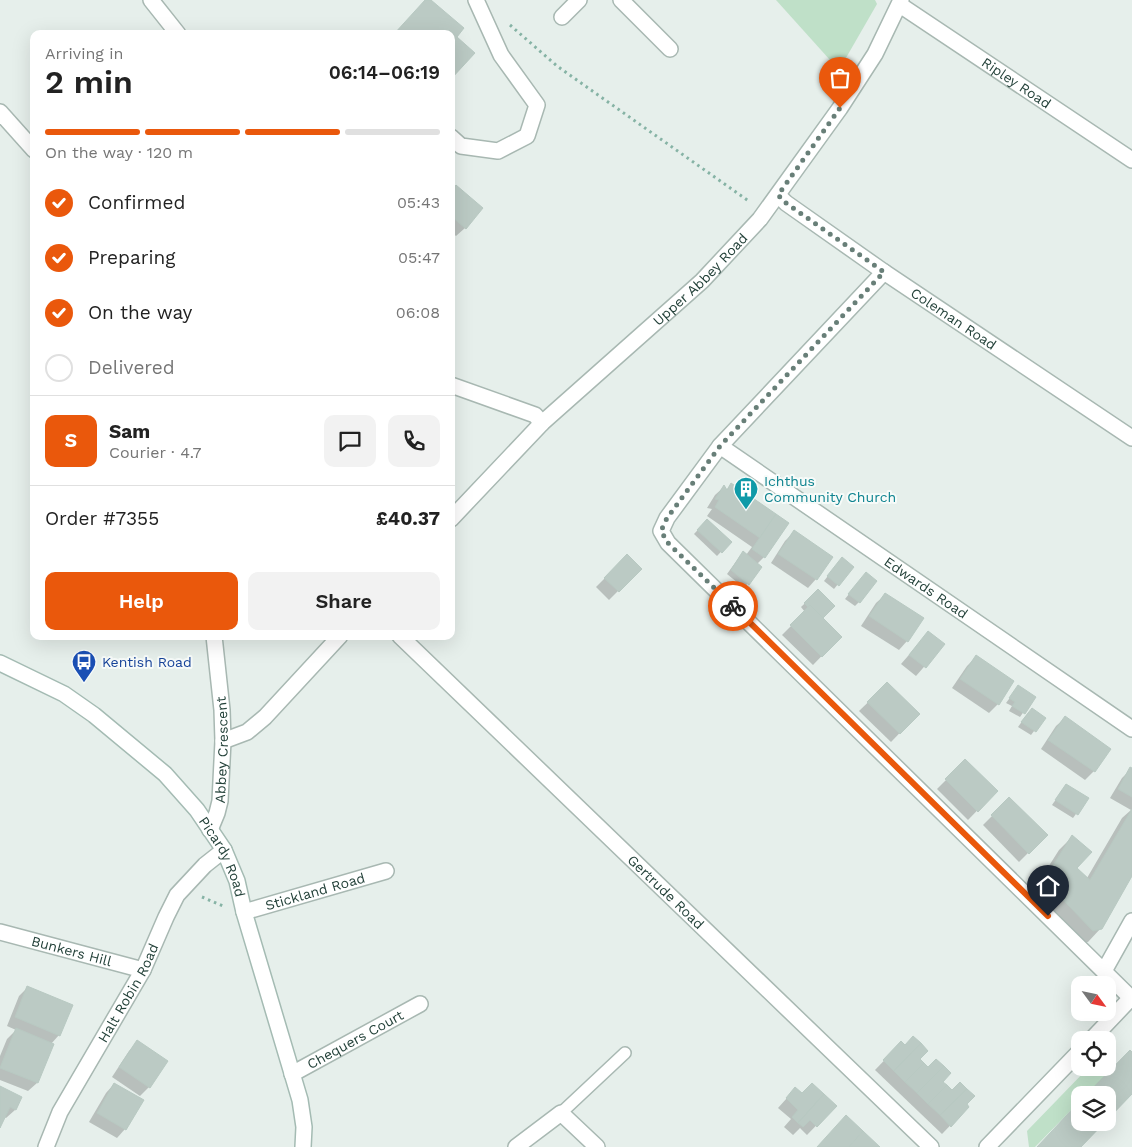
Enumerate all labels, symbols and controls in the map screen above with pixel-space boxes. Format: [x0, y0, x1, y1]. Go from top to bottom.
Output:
text: Arriving in [45, 44, 123, 63]
street label: Ripley Road [979, 54, 1054, 112]
pin [819, 57, 861, 108]
text: 06:14–06:19 [329, 61, 440, 84]
text: 2 min [45, 63, 133, 101]
icon: bag [826, 64, 854, 92]
text: On the way · 120 m [45, 143, 193, 162]
icon: check [45, 189, 73, 217]
text: Confirmed [88, 191, 185, 214]
text: 05:43 [397, 193, 440, 212]
street label: Upper Abbey Road [650, 230, 751, 329]
icon: check [45, 244, 73, 272]
text: Preparing [88, 246, 175, 269]
text: 05:47 [398, 248, 440, 267]
street label: Coleman Road [908, 284, 999, 353]
icon: check [45, 299, 73, 327]
text: On the way [88, 301, 192, 324]
text: 06:08 [396, 303, 440, 322]
text: Delivered [88, 356, 175, 379]
button: chat [324, 415, 376, 467]
button: phone [388, 415, 440, 467]
text: Sam [109, 420, 150, 443]
text: S [65, 429, 77, 452]
text: Courier · 4.7 [109, 443, 202, 462]
place label: Ichthus Community Church [764, 473, 896, 505]
building icon: Ichthus Community Church [733, 476, 759, 510]
text: Order #7355 [45, 507, 159, 530]
text: £40.37 [376, 507, 440, 530]
street label: Edwards Road [881, 553, 971, 622]
button: Help [45, 572, 238, 630]
button: Share [248, 572, 440, 630]
courier [708, 581, 758, 631]
icon: bike [719, 592, 747, 620]
bus stop icon: Kentish Road [71, 649, 97, 683]
place label: Kentish Road [102, 654, 192, 670]
street label: Abbey Crescent [212, 695, 231, 804]
street label: Picardy Road [196, 814, 248, 898]
street label: Gertrude Road [624, 852, 707, 932]
pin [1027, 865, 1069, 916]
street label: Stickland Road [263, 869, 367, 913]
icon: home [1034, 872, 1062, 900]
street label: Bunkers Hill [30, 933, 114, 970]
street label: Halt Robin Road [95, 941, 162, 1045]
north arrow [1071, 976, 1116, 1021]
map controls [1071, 976, 1116, 1131]
street label: Chequers Court [304, 1007, 406, 1072]
button: locate [1071, 1031, 1116, 1076]
button: layers [1071, 1086, 1116, 1131]

